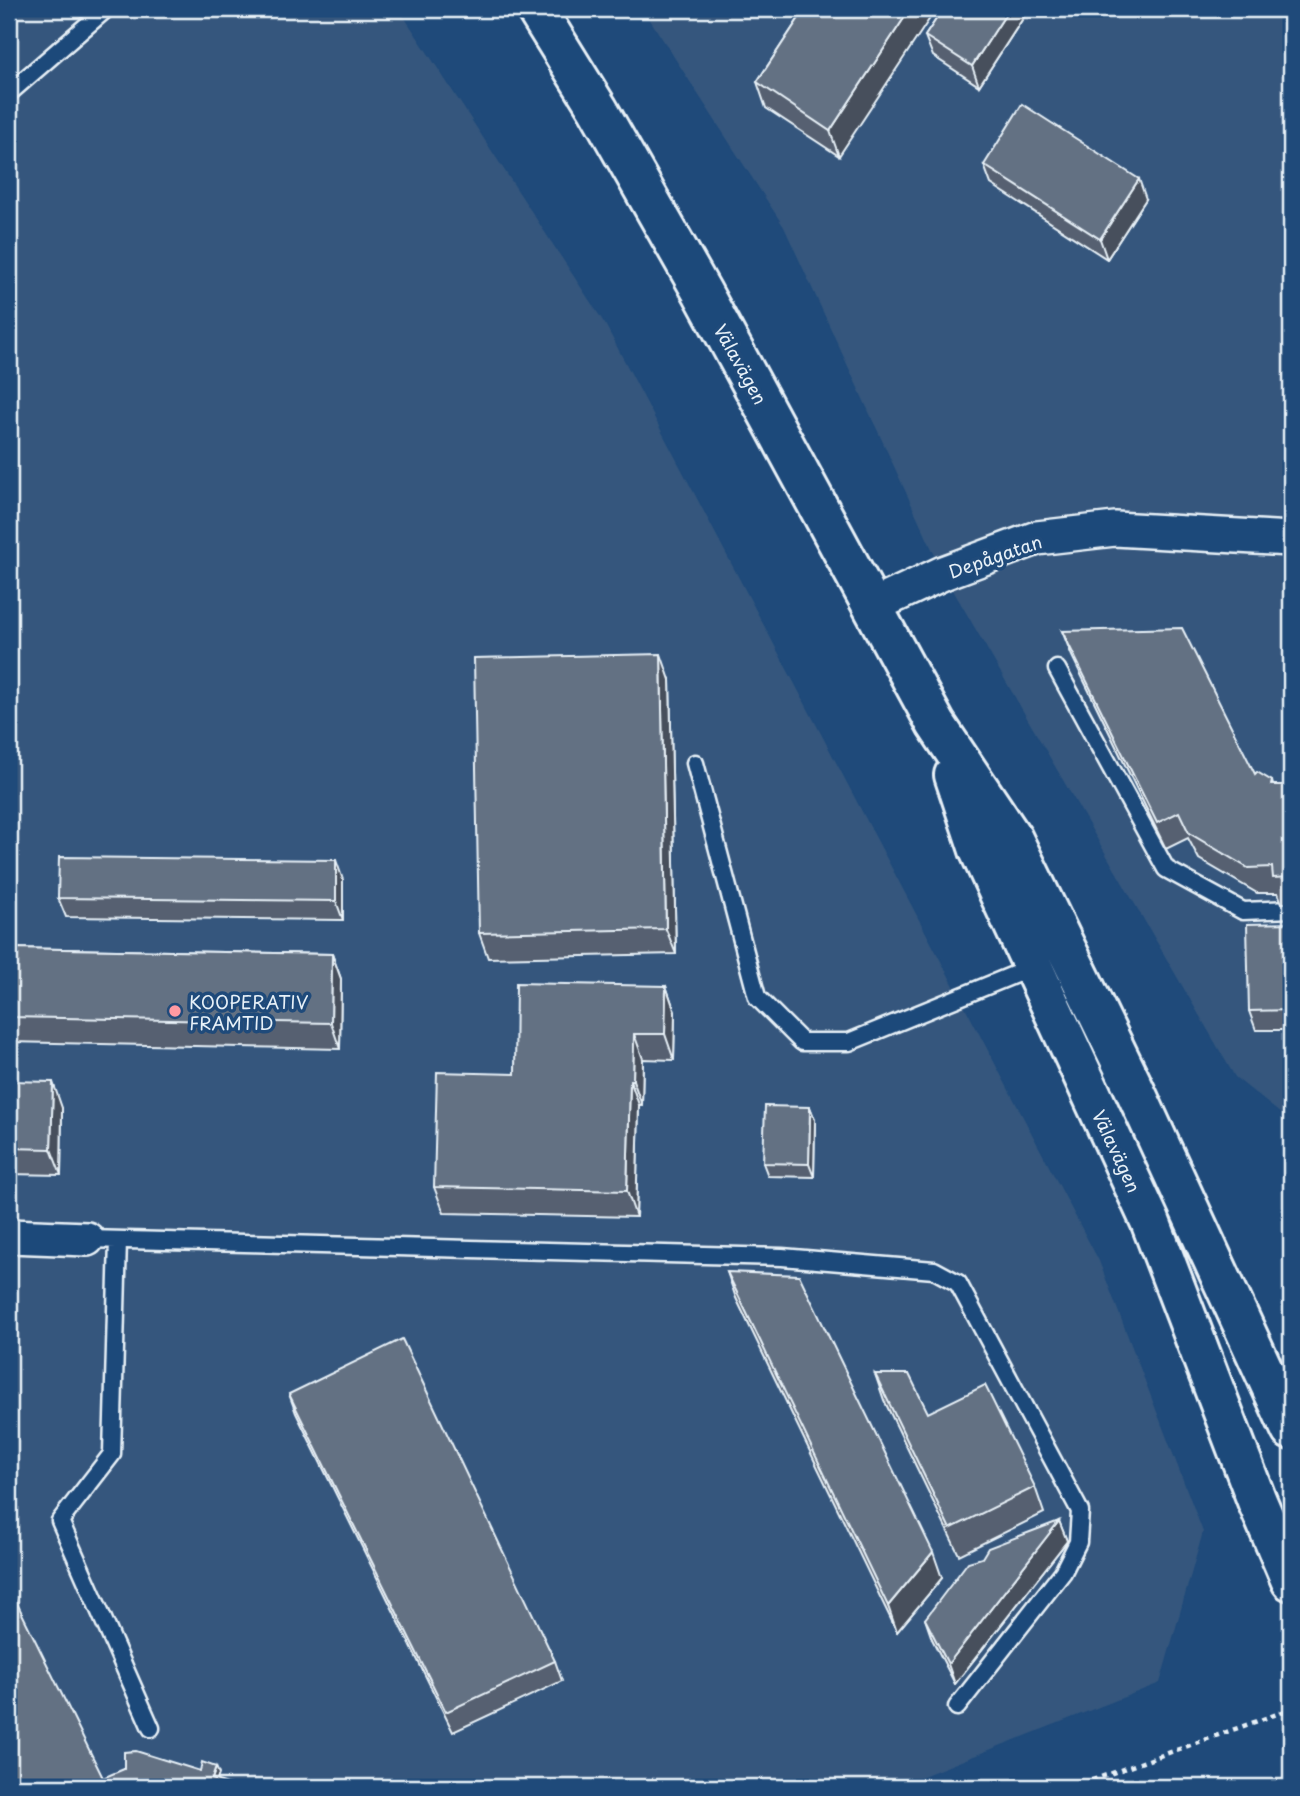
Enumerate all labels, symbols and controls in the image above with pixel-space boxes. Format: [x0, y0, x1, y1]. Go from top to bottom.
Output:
street label: Välavägen [708, 319, 774, 409]
street label: Depågatan [945, 527, 1045, 585]
place label: KOOPERATIV FRAMTID [189, 988, 309, 1036]
marker: KOOPERATIV FRAMTID [167, 1003, 183, 1019]
street label: Välavägen [1086, 1105, 1148, 1197]

